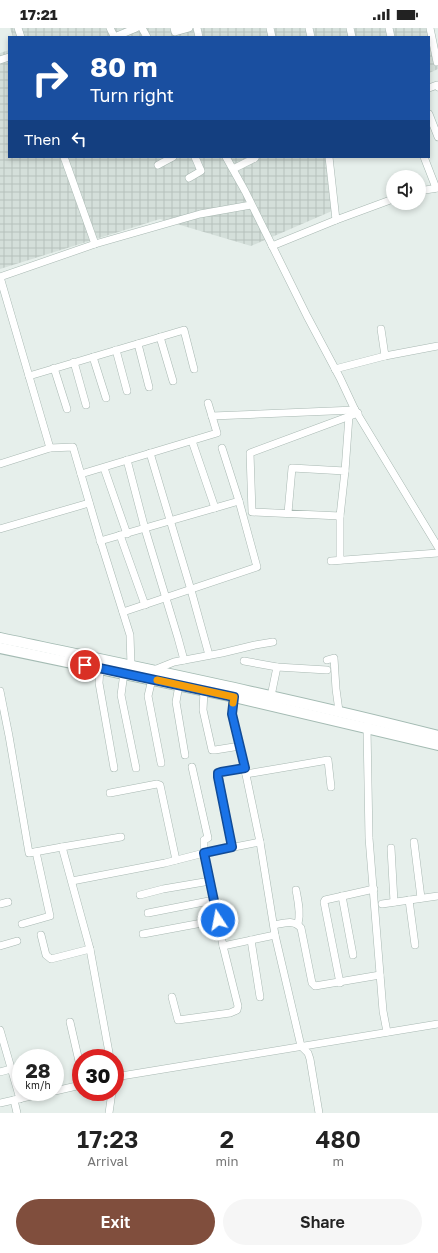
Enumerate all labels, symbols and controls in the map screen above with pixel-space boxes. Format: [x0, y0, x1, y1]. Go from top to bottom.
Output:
text: 17:21 [20, 5, 58, 23]
text: 80 m [90, 50, 158, 83]
icon: right [24, 52, 76, 104]
text: Turn right [90, 84, 174, 106]
icon: left [68, 128, 90, 150]
text: Then [24, 130, 60, 148]
map controls [386, 170, 426, 210]
button: sound [386, 170, 426, 210]
pin [68, 648, 102, 682]
icon: arrive [74, 654, 96, 676]
position arrow [197, 899, 239, 941]
speed limit sign: 30 [72, 1049, 124, 1101]
text: 28 [25, 1058, 50, 1082]
text: km/h [25, 1079, 51, 1091]
text: 17:23 [77, 1124, 138, 1153]
text: 2 [220, 1124, 234, 1153]
text: 480 [315, 1124, 361, 1153]
text: Arrival [87, 1153, 128, 1169]
text: min [215, 1153, 238, 1169]
text: m [332, 1153, 344, 1169]
button: Exit [16, 1199, 215, 1245]
button: Share [223, 1199, 422, 1245]

